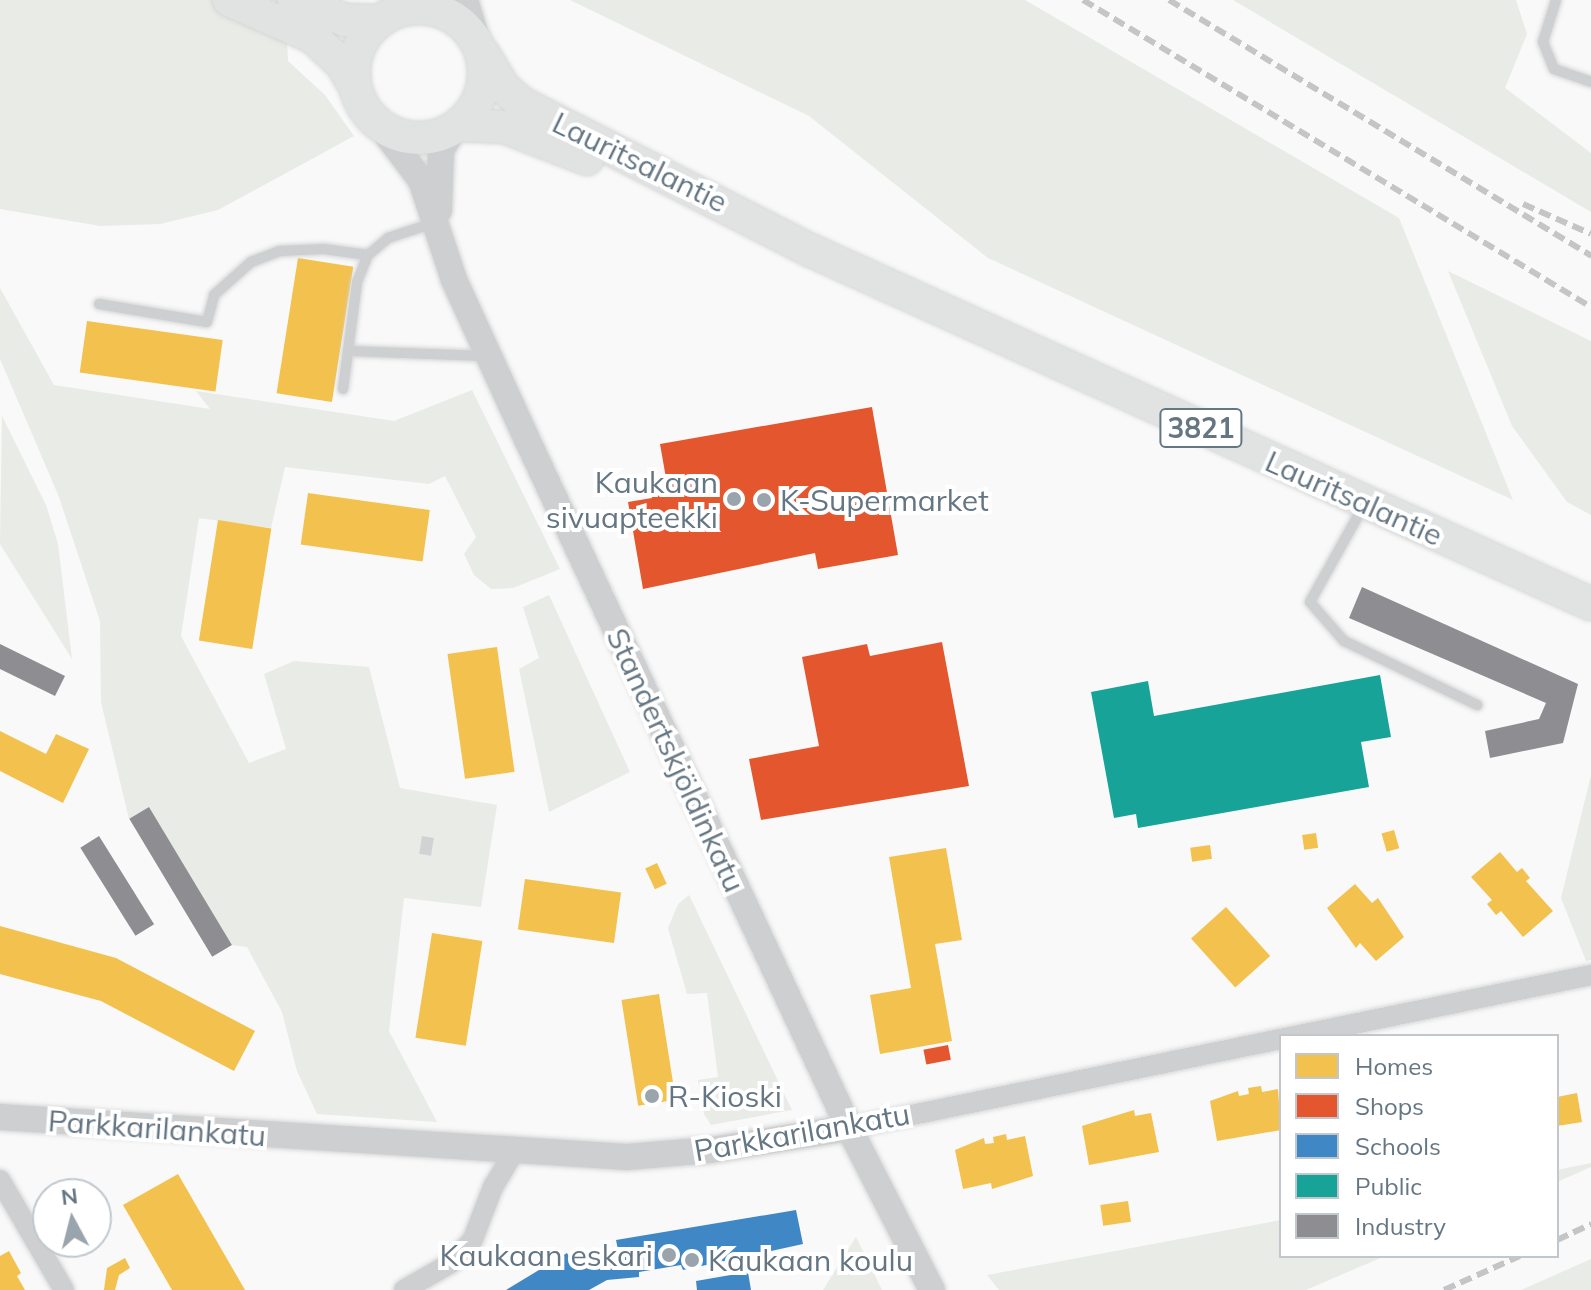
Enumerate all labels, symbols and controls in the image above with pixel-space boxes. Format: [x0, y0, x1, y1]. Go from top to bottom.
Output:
street label: Lauritsalantie [547, 104, 733, 220]
road number: 3821 [1159, 404, 1243, 452]
street label: Lauritsalantie [1260, 443, 1448, 553]
place label: Kaukaan sivuapteekki [546, 464, 718, 534]
place label: K-Supermarket [780, 482, 989, 518]
marker: Kaukaan sivuapteekki [725, 490, 743, 508]
marker: K-Supermarket [755, 491, 773, 509]
street label: Standertskjöldinkatu [599, 622, 753, 898]
legend [1279, 1034, 1559, 1258]
text: Homes [1355, 1051, 1433, 1081]
place label: R-Kioski [668, 1078, 782, 1114]
marker: R-Kioski [643, 1087, 661, 1105]
text: Shops [1355, 1091, 1424, 1121]
street label: Parkkarilankatu [691, 1095, 913, 1169]
street label: Parkkarilankatu [47, 1102, 267, 1154]
text: Schools [1355, 1131, 1441, 1161]
text: Public [1355, 1171, 1422, 1201]
north arrow [32, 1178, 112, 1258]
text: N [59, 1181, 79, 1211]
text: Industry [1355, 1211, 1446, 1241]
place label: Kaukaan eskari [439, 1237, 653, 1273]
place label: Kaukaan koulu [708, 1242, 913, 1278]
marker: Kaukaan eskari [660, 1246, 678, 1264]
marker: Kaukaan koulu [683, 1251, 701, 1269]

